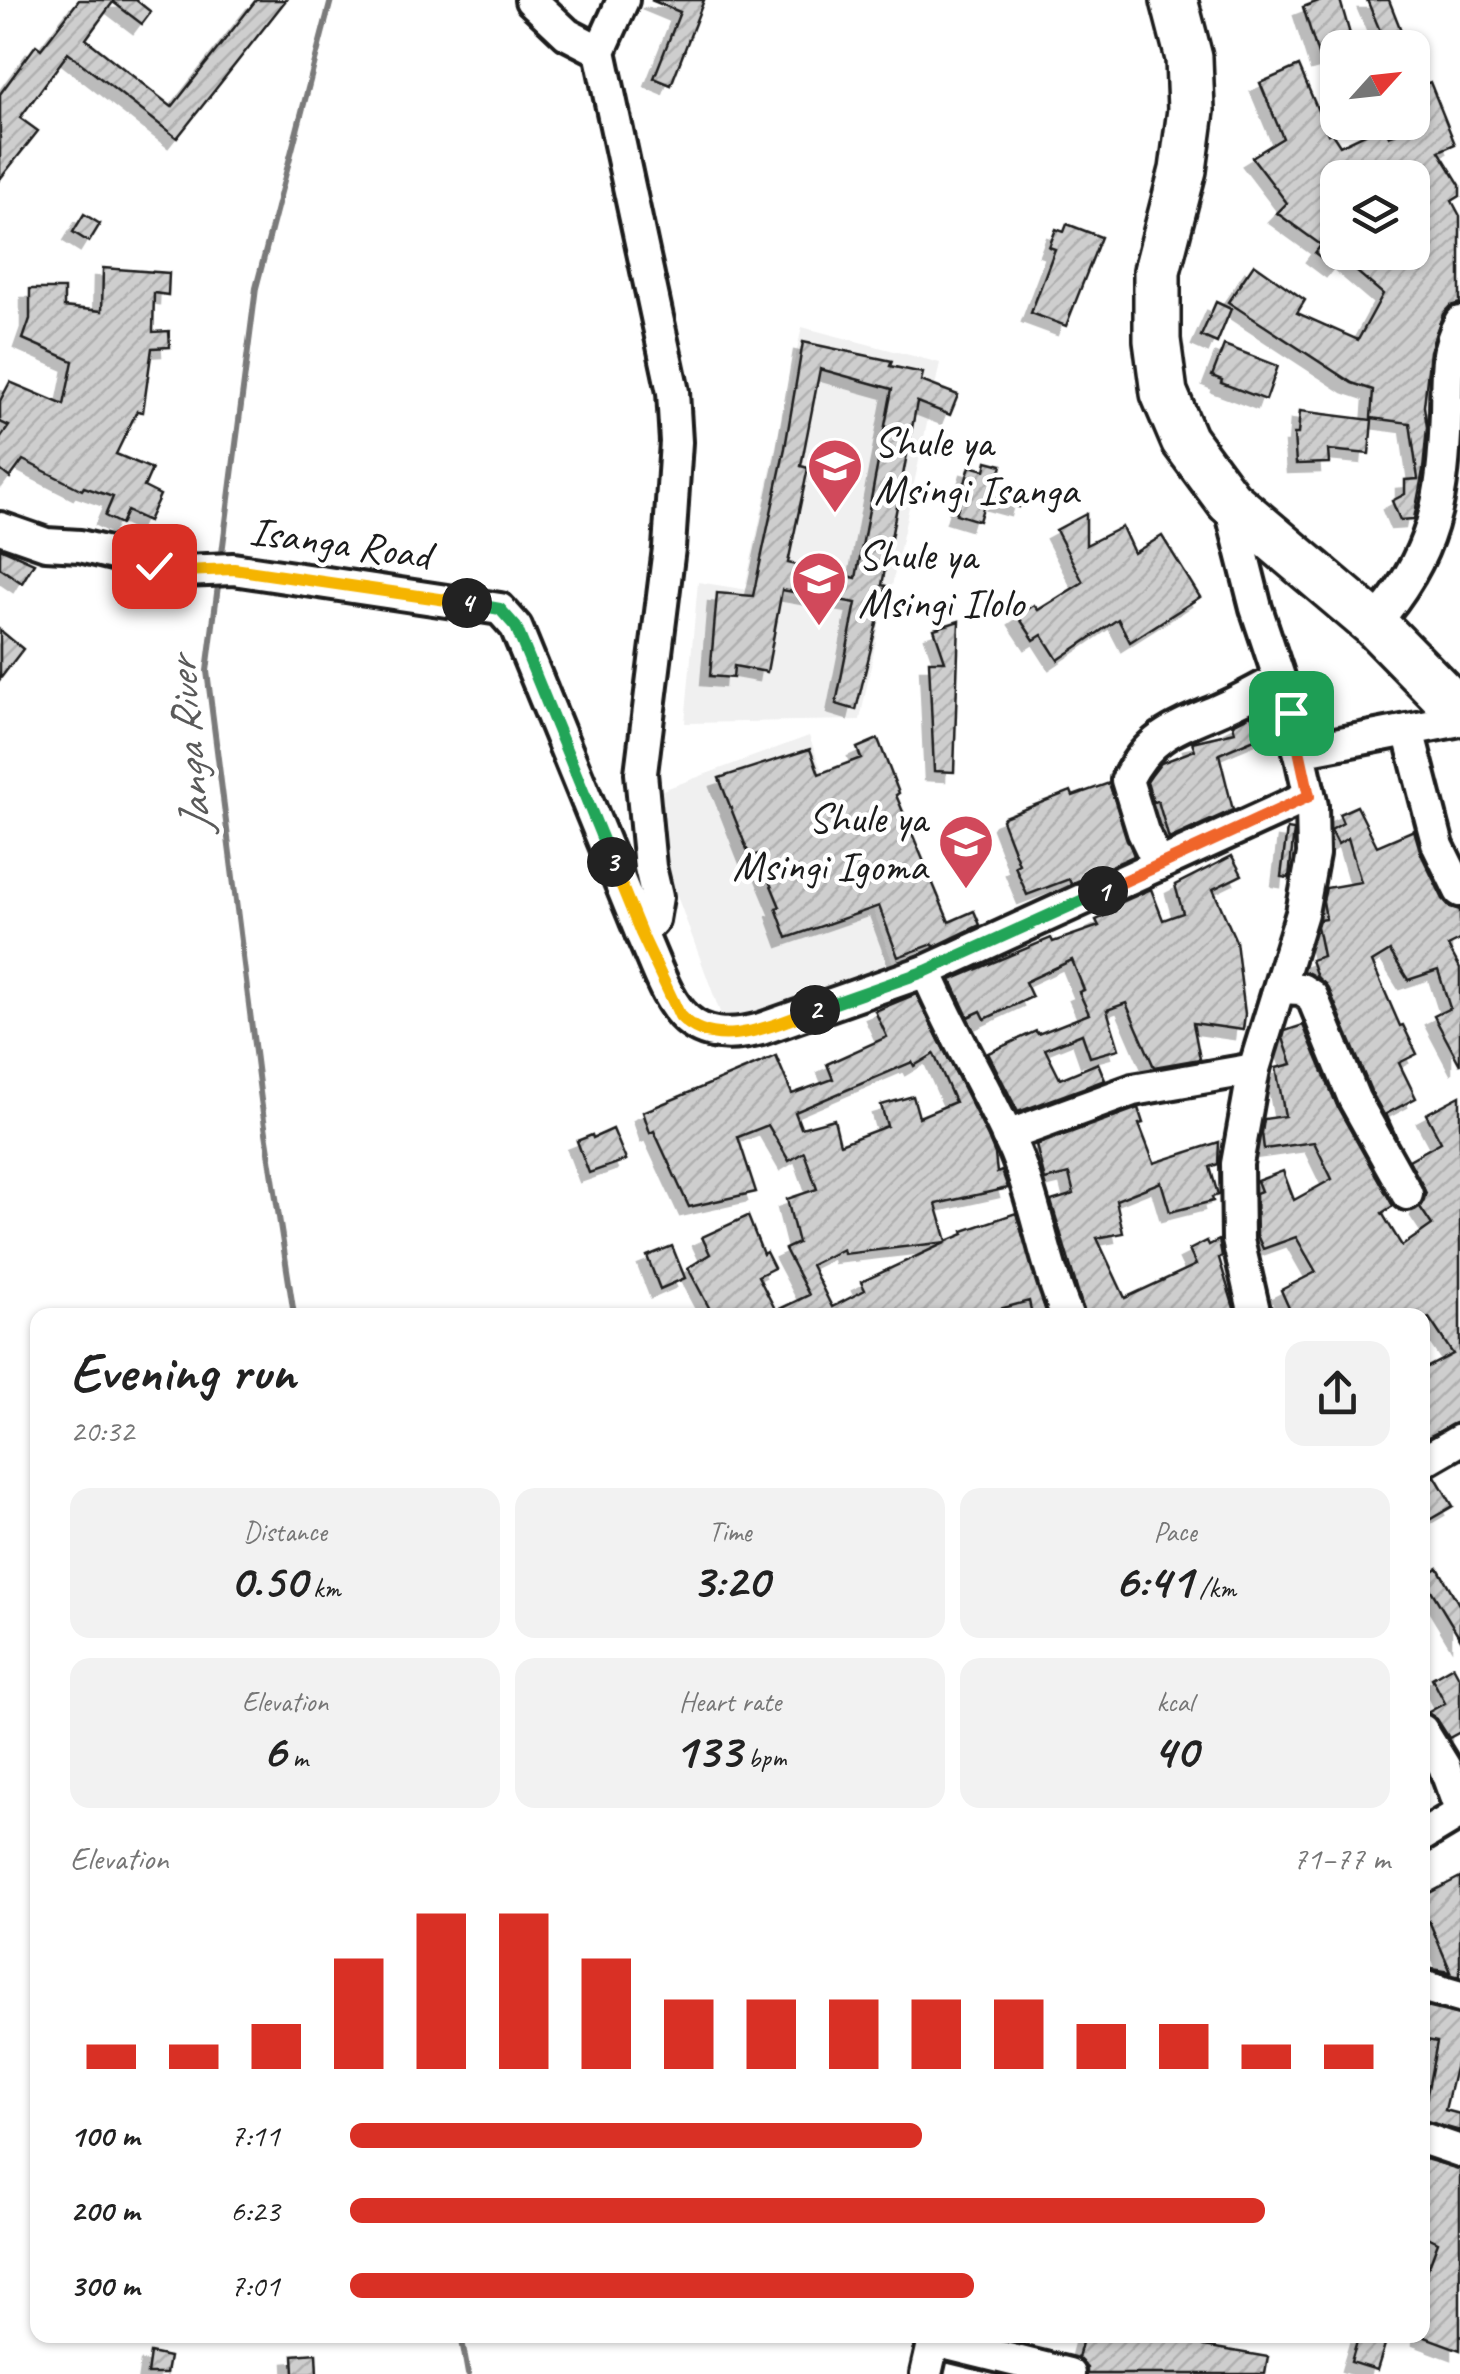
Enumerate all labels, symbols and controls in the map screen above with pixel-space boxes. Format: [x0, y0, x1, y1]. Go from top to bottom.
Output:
north arrow [1320, 30, 1430, 140]
map controls [1320, 30, 1430, 270]
button: layers [1320, 160, 1430, 270]
place label: Shule ya Msingi Isanga [874, 416, 1081, 517]
school or university icon: Shule ya Msingi Isanga [805, 436, 865, 515]
street label: Isanga Road [246, 504, 440, 583]
pin [112, 524, 197, 609]
place label: Shule ya Msingi Ilolo [858, 529, 1026, 630]
icon: check [127, 539, 182, 594]
school or university icon: Shule ya Msingi Ilolo [789, 549, 849, 628]
pin: 4 [442, 578, 492, 628]
text: 4 [461, 585, 473, 620]
water label: Janga River [152, 649, 225, 839]
pin [1249, 671, 1334, 756]
icon: arrive [1264, 686, 1319, 741]
place label: Shule ya Msingi Igoma [733, 792, 931, 893]
school or university icon: Shule ya Msingi Igoma [936, 812, 996, 891]
pin: 3 [587, 837, 637, 887]
text: 3 [606, 844, 618, 879]
pin: 1 [1078, 866, 1128, 916]
text: 1 [1097, 873, 1109, 908]
pin: 2 [790, 985, 840, 1035]
text: 2 [809, 992, 821, 1027]
text: Evening run [70, 1337, 295, 1407]
button: share [1285, 1341, 1390, 1446]
text: 20:32 [70, 1410, 134, 1451]
text: Distance [243, 1514, 327, 1549]
text: Time [709, 1514, 751, 1549]
text: Pace [1153, 1514, 1197, 1549]
text: 0.50 [230, 1549, 306, 1612]
text: 3:20 [691, 1549, 769, 1612]
text: 6:41 [1114, 1549, 1193, 1612]
text: km [306, 1570, 340, 1605]
text: /km [1193, 1570, 1236, 1605]
text: Elevation [242, 1684, 328, 1719]
text: Heart rate [679, 1684, 781, 1719]
text: kcal [1156, 1684, 1194, 1719]
text: 6 [262, 1719, 286, 1782]
text: 133 [674, 1719, 741, 1782]
text: 40 [1153, 1719, 1198, 1782]
text: m [286, 1740, 308, 1775]
text: bpm [741, 1740, 786, 1775]
text: Elevation [70, 1838, 168, 1879]
text: 71–77 m [1292, 1838, 1390, 1879]
text: 100 m [70, 2115, 139, 2156]
text: 7:11 [230, 2115, 280, 2156]
text: 200 m [70, 2190, 139, 2231]
text: 6:23 [230, 2190, 280, 2231]
text: 300 m [70, 2265, 139, 2306]
text: 7:01 [230, 2265, 280, 2306]

